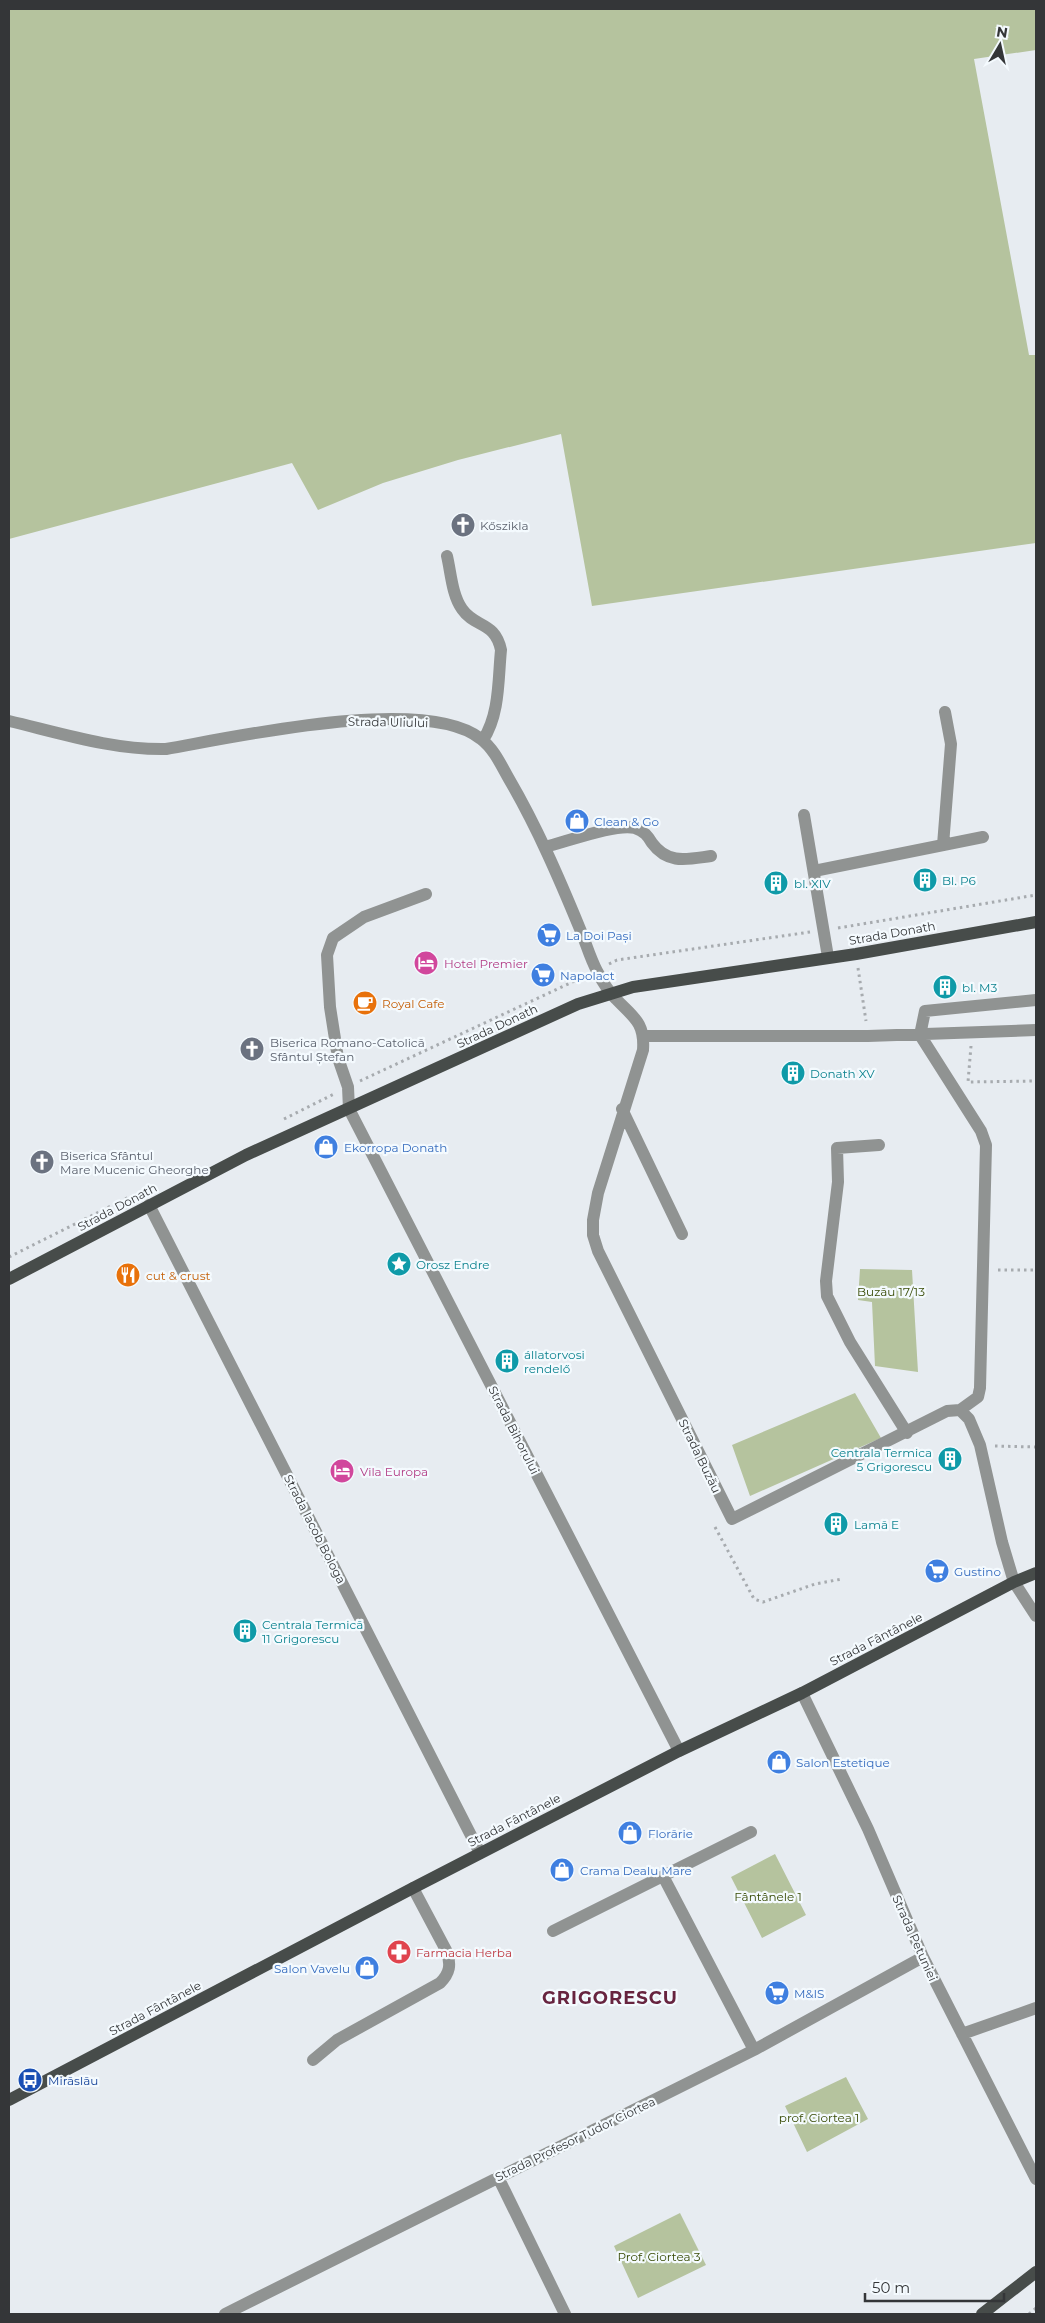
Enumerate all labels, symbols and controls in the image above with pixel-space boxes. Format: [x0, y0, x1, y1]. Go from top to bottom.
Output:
north arrow [975, 20, 1025, 70]
text: N [995, 22, 1009, 42]
church icon: Kőszikla [450, 512, 476, 538]
place label: Kőszikla [480, 518, 528, 533]
street label: Strada Uliului [348, 714, 428, 730]
shop icon: Clean & Go [564, 808, 590, 834]
place label: Clean & Go [594, 814, 659, 829]
building icon: Bl. P6 [912, 867, 938, 893]
building icon: bl. XIV [763, 870, 789, 896]
place label: Bl. P6 [942, 873, 976, 888]
place label: bl. XIV [794, 876, 831, 891]
street label: Strada Donath [848, 918, 936, 948]
supermarket icon: La Doi Pași [536, 922, 562, 948]
place label: La Doi Pași [566, 928, 632, 943]
hotel icon: Hotel Premier [413, 950, 439, 976]
place label: Hotel Premier [444, 956, 528, 971]
supermarket icon: Napolact [530, 962, 556, 988]
place label: Napolact [560, 968, 615, 983]
building icon: bl. M3 [932, 974, 958, 1000]
place label: bl. M3 [962, 980, 998, 995]
cafe icon: Royal Cafe [352, 990, 378, 1016]
place label: Royal Cafe [382, 996, 444, 1011]
street label: Strada Donath [454, 1001, 540, 1051]
place label: Biserica Romano-Catolică Sfântul Ștefan [270, 1035, 425, 1064]
church icon: Biserica Romano-Catolică Sfântul Ștefan [239, 1036, 265, 1062]
building icon: Donath XV [780, 1060, 806, 1086]
place label: Donath XV [810, 1066, 875, 1081]
shop icon: Ekorropa Donath [313, 1134, 339, 1160]
place label: Ekorropa Donath [344, 1140, 447, 1155]
place label: Biserica Sfântul Mare Mucenic Gheorghe [60, 1148, 209, 1177]
church icon: Biserica Sfântul Mare Mucenic Gheorghe [29, 1149, 55, 1175]
street label: Strada Donath [75, 1180, 159, 1234]
place icon: Orosz Endre [386, 1251, 412, 1277]
place label: Orosz Endre [416, 1257, 490, 1272]
restaurant icon: cut & crust [115, 1262, 141, 1288]
place label: cut & crust [146, 1268, 210, 1283]
park label: Buzău 17/13 [857, 1284, 925, 1299]
place label: állatorvosi rendelő [524, 1347, 585, 1376]
building icon: állatorvosi rendelő [494, 1348, 520, 1374]
street label: Strada Bihorului [485, 1383, 543, 1477]
street label: Strada Buzău [676, 1417, 724, 1495]
place label: Centrala Termica 5 Grigorescu [831, 1445, 932, 1474]
building icon: Centrala Termica 5 Grigorescu [937, 1446, 963, 1472]
hotel icon: Vila Europa [329, 1458, 355, 1484]
place label: Vila Europa [360, 1464, 428, 1479]
street label: Strada Iacob Bologa [281, 1472, 349, 1586]
building icon: Lamă E [823, 1511, 849, 1537]
place label: Lamă E [854, 1517, 899, 1532]
supermarket icon: Gustino [924, 1558, 950, 1584]
place label: Gustino [954, 1564, 1001, 1579]
street label: Strada Fântânele [827, 1609, 925, 1669]
place label: Centrala Termică 11 Grigorescu [262, 1617, 363, 1646]
building icon: Centrala Termică 11 Grigorescu [232, 1618, 258, 1644]
shop icon: Salon Estetique [766, 1749, 792, 1775]
place label: Salon Estetique [796, 1755, 890, 1770]
street label: Strada Fântânele [465, 1790, 563, 1850]
shop icon: Florărie [617, 1820, 643, 1846]
place label: Florărie [648, 1826, 693, 1841]
shop icon: Crama Dealu Mare [549, 1857, 575, 1883]
place label: Crama Dealu Mare [580, 1863, 692, 1878]
park label: Fântânele 1 [734, 1889, 802, 1904]
street label: Strada Petuniei [889, 1893, 941, 1983]
pharmacy icon: Farmacia Herba [386, 1939, 412, 1965]
place label: Farmacia Herba [416, 1945, 512, 1960]
shop icon: Salon Vavelu [354, 1955, 380, 1981]
place label: Salon Vavelu [274, 1961, 350, 1976]
street label: Strada Fântânele [106, 1977, 204, 2039]
supermarket icon: M&IS [764, 1980, 790, 2006]
place label: M&IS [794, 1986, 825, 2001]
district label: GRIGORESCU [542, 1987, 678, 2009]
bus stop icon: Mirăslău [17, 2067, 43, 2093]
place label: Mirăslău [48, 2073, 98, 2088]
street label: Strada Profesor Tudor Ciortea [492, 2094, 658, 2184]
park label: prof. Ciortea 1 [779, 2110, 859, 2125]
park label: Prof. Ciortea 3 [617, 2249, 701, 2264]
scale bar [865, 2270, 1004, 2302]
text: 50 m [872, 2278, 910, 2297]

